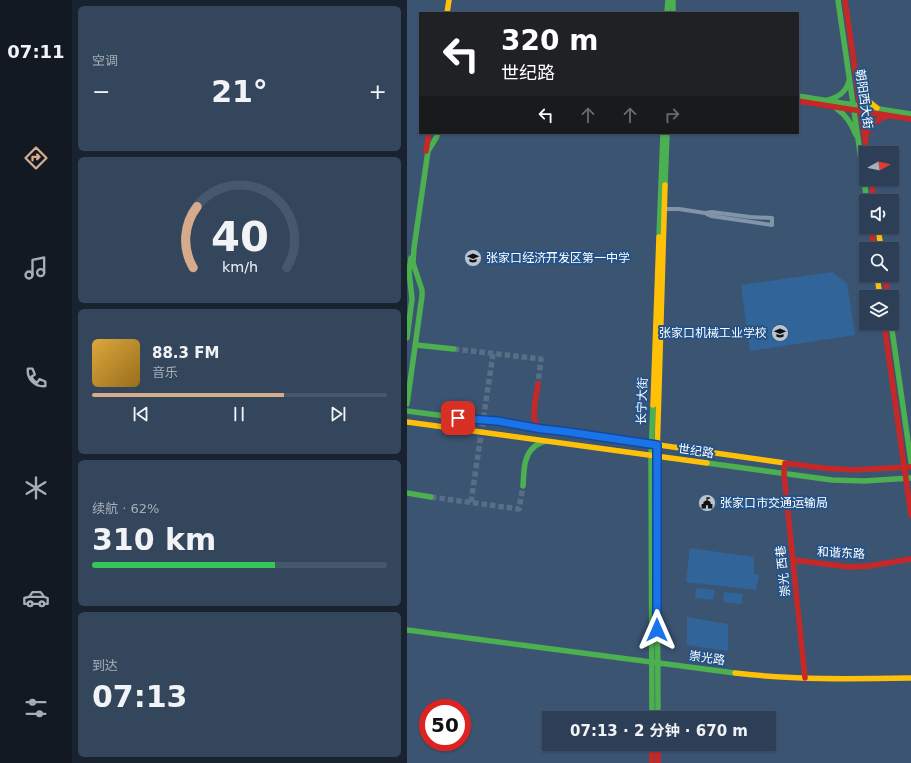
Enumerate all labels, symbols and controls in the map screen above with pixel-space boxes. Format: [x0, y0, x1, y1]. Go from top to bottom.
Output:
text: 320 m [501, 24, 598, 57]
icon: left [435, 28, 487, 80]
text: 07:11 [7, 41, 65, 62]
text: 空调 [92, 53, 118, 68]
text: 世纪路 [501, 62, 555, 83]
street label: 朝阳西大街 [853, 68, 875, 130]
text: 21° [211, 74, 268, 109]
text: − [92, 79, 110, 104]
text: + [369, 79, 387, 104]
icon: left [535, 104, 557, 126]
icon: ahead [577, 104, 599, 126]
icon: ahead [619, 104, 641, 126]
icon: right [661, 104, 683, 126]
icon: directions [22, 144, 50, 172]
north arrow [859, 146, 899, 186]
map controls [859, 146, 899, 330]
button: sound [859, 194, 899, 234]
text: 40 [211, 212, 268, 261]
button: search [859, 242, 899, 282]
school or university icon: 张家口经济开发区第一中学 [463, 248, 483, 268]
place label: 张家口经济开发区第一中学 [486, 251, 630, 265]
icon: music [22, 254, 50, 282]
text: km/h [221, 259, 258, 275]
button: layers [859, 290, 899, 330]
school or university icon: 张家口机械工业学校 [770, 323, 790, 343]
place label: 张家口机械工业学校 [659, 326, 767, 340]
text: 88.3 FM [152, 344, 219, 362]
icon: phone [22, 364, 50, 392]
text: 音乐 [152, 365, 178, 380]
street label: 长宁大街 [634, 377, 650, 425]
pin [441, 401, 475, 435]
icon: previous [130, 403, 152, 425]
icon: pause [228, 403, 250, 425]
icon: next [327, 403, 349, 425]
icon: arrive [447, 407, 469, 429]
street label: 世纪路 [677, 442, 715, 460]
icon: climate [22, 474, 50, 502]
public building icon: 张家口市交通运输局 [697, 493, 717, 513]
place label: 张家口市交通运输局 [720, 496, 828, 510]
text: 续航 · 62% [92, 501, 159, 516]
text: 310 km [92, 522, 216, 557]
street label: 崇光 西巷 [773, 544, 793, 598]
street label: 和谐东路 [817, 545, 865, 561]
icon: car [22, 584, 50, 612]
position arrow [636, 609, 678, 651]
street label: 崇光路 [688, 649, 726, 667]
text: 到达 [92, 658, 118, 673]
text: 07:13 [92, 679, 188, 714]
icon: filters [22, 694, 50, 722]
speed limit sign: 50 [419, 699, 471, 751]
text: 07:13 · 2 分钟 · 670 m [570, 722, 748, 740]

